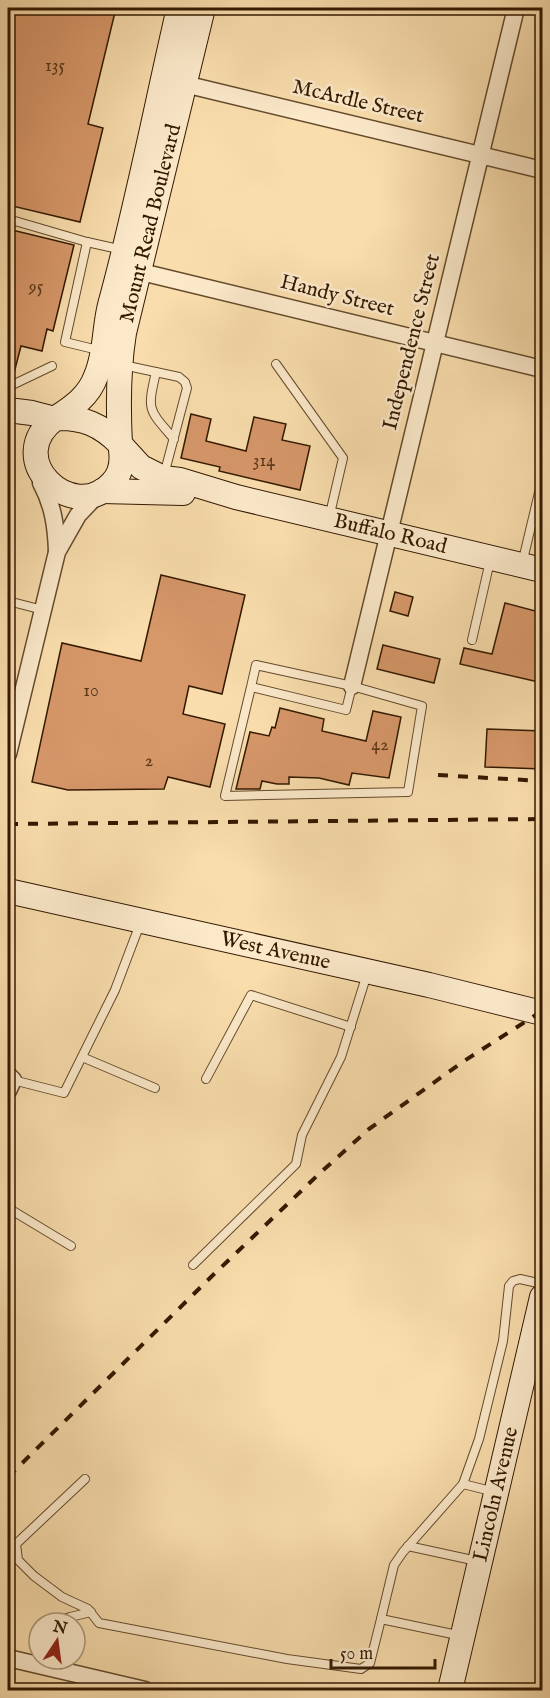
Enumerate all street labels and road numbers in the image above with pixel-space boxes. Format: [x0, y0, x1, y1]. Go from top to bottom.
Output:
street label: McArdle Street [290, 74, 426, 130]
street label: Mount Read Boulevard [113, 121, 188, 326]
street label: Independence Street [377, 251, 447, 433]
street label: Handy Street [277, 269, 397, 323]
street label: Buffalo Road [331, 507, 450, 561]
street label: West Avenue [218, 925, 333, 976]
street label: Lincoln Avenue [467, 1424, 525, 1564]

